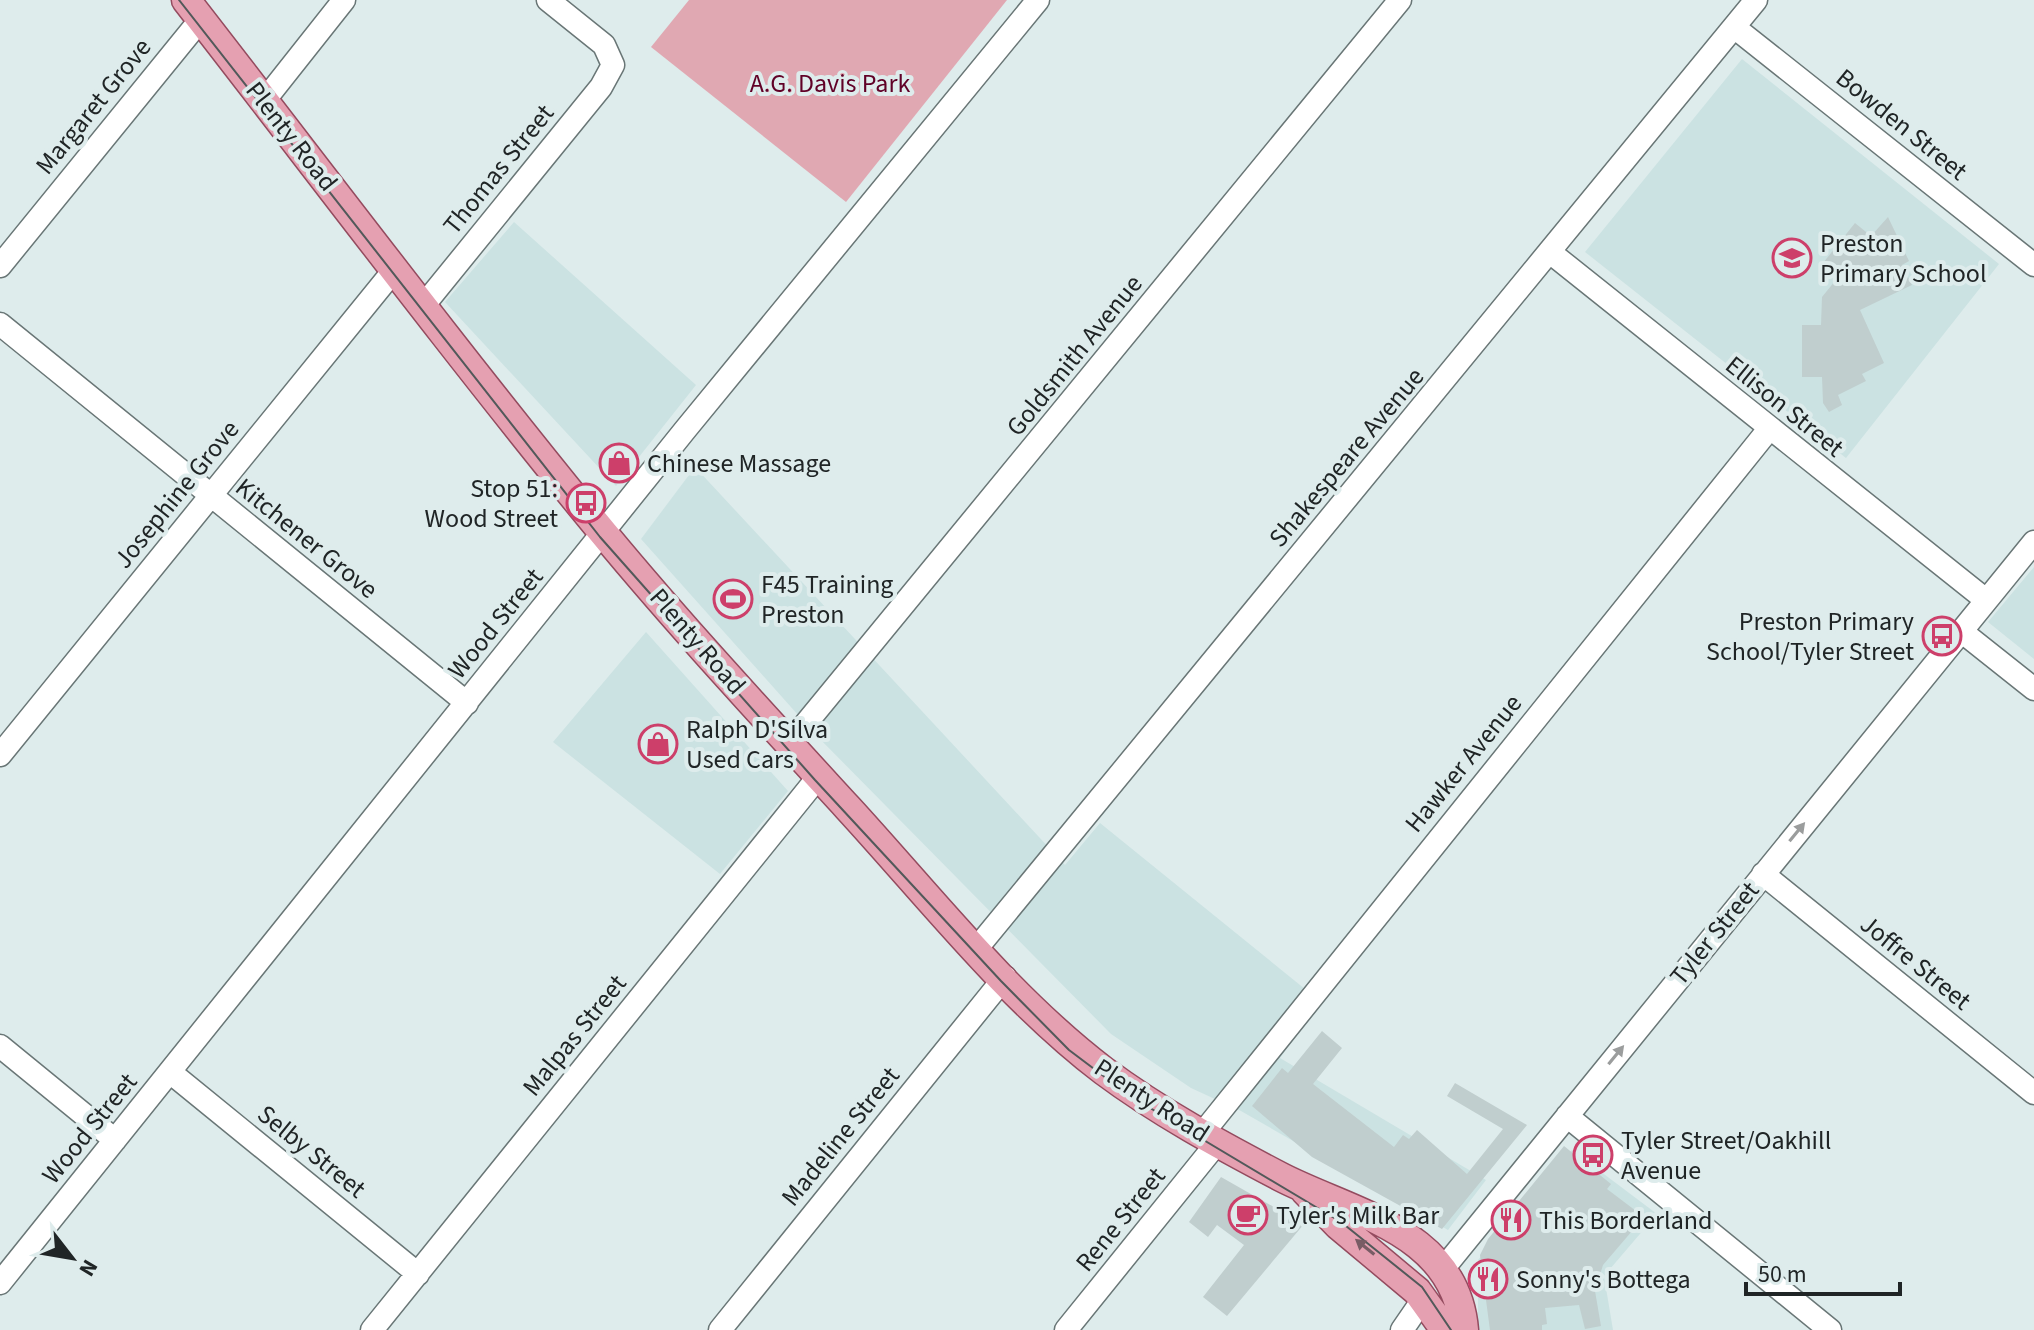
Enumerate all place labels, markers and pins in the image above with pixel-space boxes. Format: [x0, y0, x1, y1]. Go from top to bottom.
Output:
place label: Preston Primary School [1820, 225, 1987, 292]
school or university icon: Preston Primary School [1771, 237, 1813, 279]
shop icon: Chinese Massage [598, 442, 640, 484]
place label: Chinese Massage [647, 445, 831, 482]
place label: Stop 51: Wood Street [425, 470, 558, 537]
bus stop icon: Stop 51: Wood Street [565, 482, 607, 524]
place label: F45 Training Preston [761, 566, 893, 633]
sports icon: F45 Training Preston [712, 578, 754, 620]
place label: Preston Primary School/Tyler Street [1706, 603, 1914, 670]
bus stop icon: Preston Primary School/Tyler Street [1921, 615, 1963, 657]
place label: Ralph D'Silva Used Cars [686, 711, 828, 778]
shop icon: Ralph D'Silva Used Cars [637, 723, 679, 765]
place label: Tyler Street/Oakhill Avenue [1621, 1122, 1831, 1189]
bus stop icon: Tyler Street/Oakhill Avenue [1572, 1134, 1614, 1176]
cafe icon: Tyler's Milk Bar [1227, 1194, 1269, 1236]
place label: Tyler's Milk Bar [1276, 1197, 1440, 1234]
restaurant icon: This Borderland [1490, 1199, 1532, 1241]
place label: This Borderland [1539, 1202, 1712, 1239]
restaurant icon: Sonny's Bottega [1467, 1258, 1509, 1300]
place label: Sonny's Bottega [1516, 1261, 1691, 1298]

